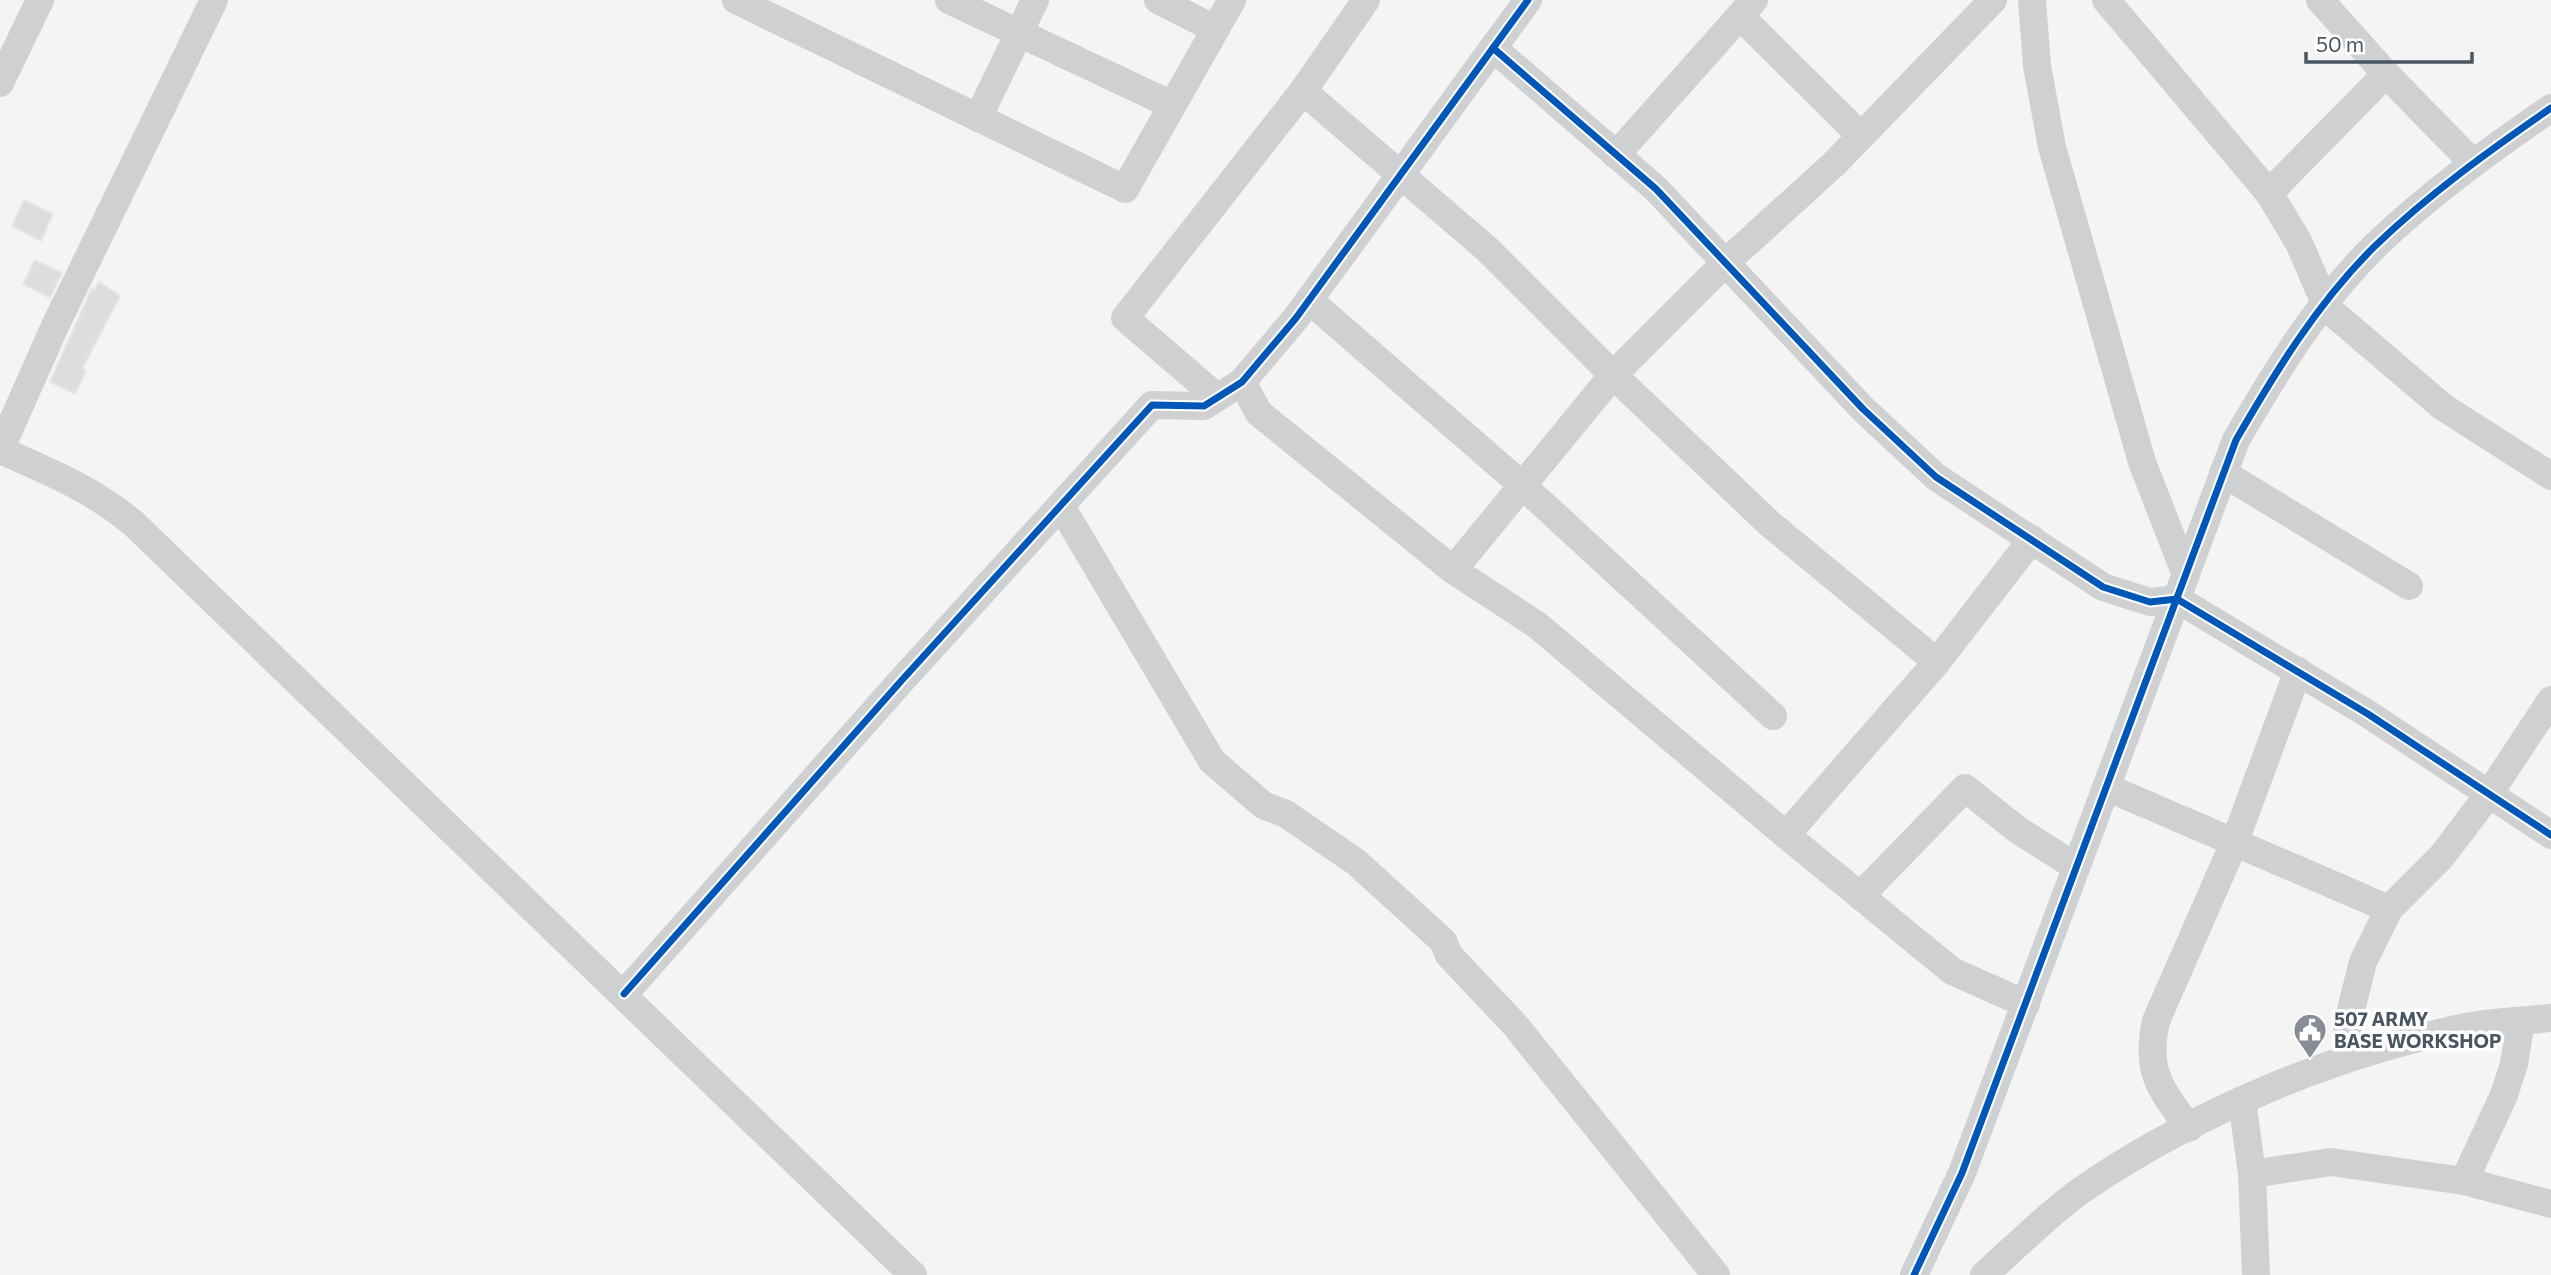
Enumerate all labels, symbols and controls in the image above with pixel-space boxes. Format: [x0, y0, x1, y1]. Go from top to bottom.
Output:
scale bar [2306, 21, 2472, 65]
text: 50 m [2316, 31, 2364, 56]
place label: 507 ARMY BASE WORKSHOP [2334, 1007, 2501, 1052]
public building icon: 507 ARMY BASE WORKSHOP [2291, 1011, 2329, 1060]

